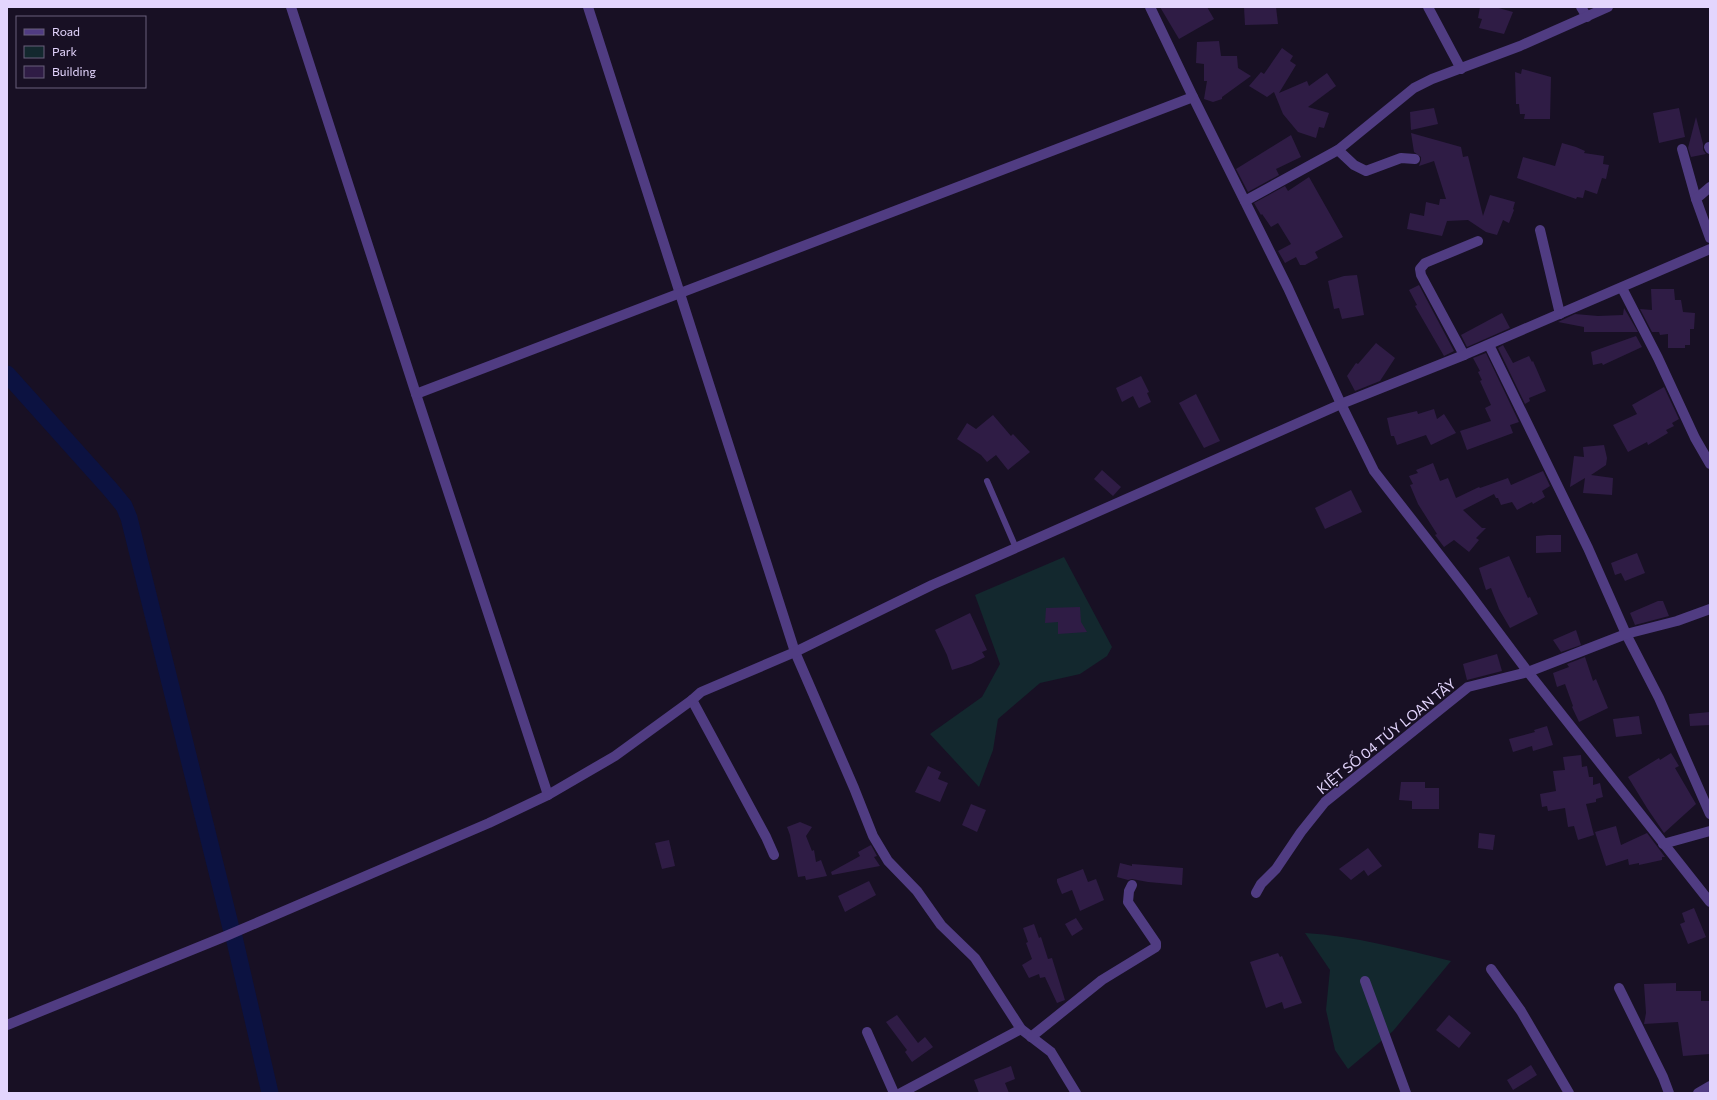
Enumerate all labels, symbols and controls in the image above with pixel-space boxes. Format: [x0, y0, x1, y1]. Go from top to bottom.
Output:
legend [16, 16, 146, 88]
text: Road [52, 24, 80, 38]
text: Park [52, 44, 78, 58]
text: Building [52, 64, 96, 78]
street label: KIỆT SỐ 04 TÚY LOAN TÂY [1312, 673, 1459, 797]

